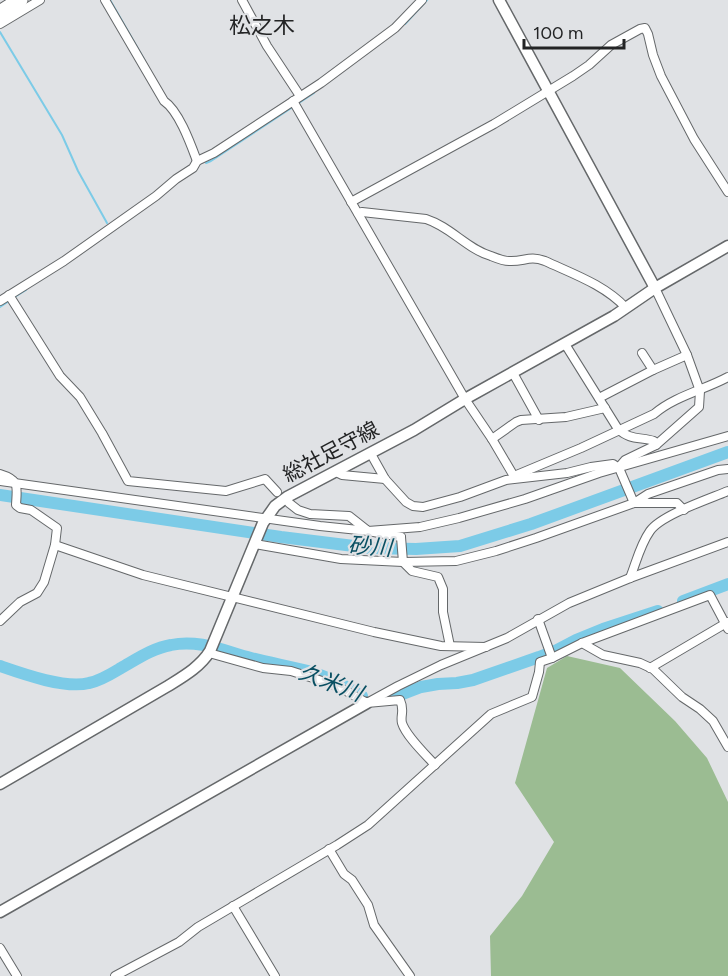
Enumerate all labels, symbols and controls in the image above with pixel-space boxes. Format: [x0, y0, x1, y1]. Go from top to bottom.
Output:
district label: 松之木 [229, 12, 295, 39]
scale bar [524, 12, 624, 50]
text: 100 m [533, 22, 583, 44]
street label: 総社足守線 [279, 416, 383, 487]
water label: 砂川 [347, 531, 395, 562]
water label: 久米川 [295, 658, 368, 708]

